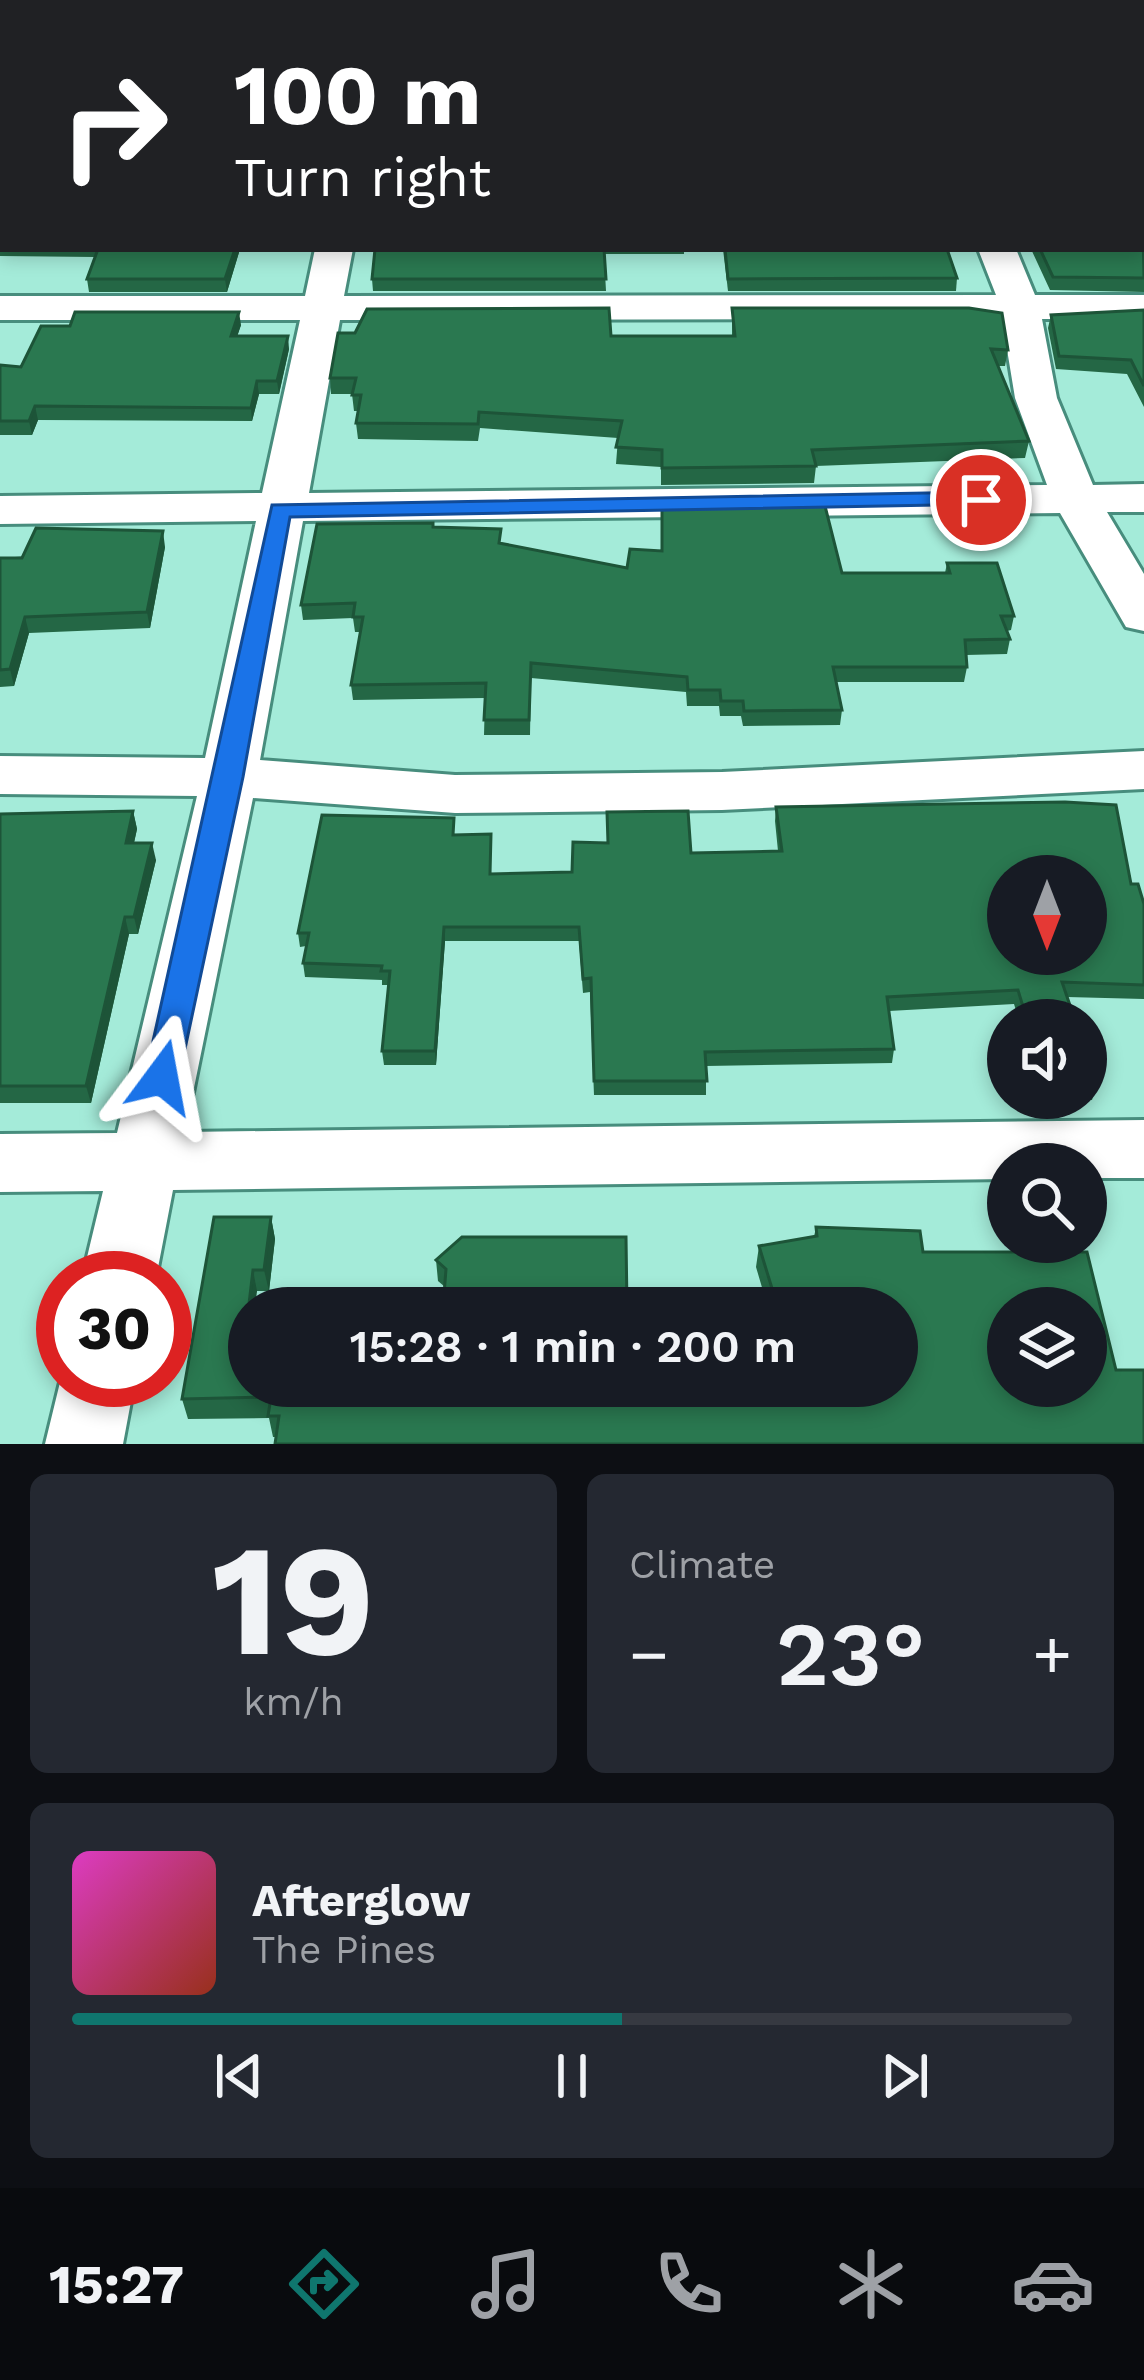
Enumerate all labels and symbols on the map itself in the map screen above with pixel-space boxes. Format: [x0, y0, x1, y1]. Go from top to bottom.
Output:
pin [930, 449, 1032, 551]
north arrow [987, 855, 1107, 975]
position arrow [99, 1014, 225, 1140]
speed limit sign: 30 [36, 1251, 192, 1407]

